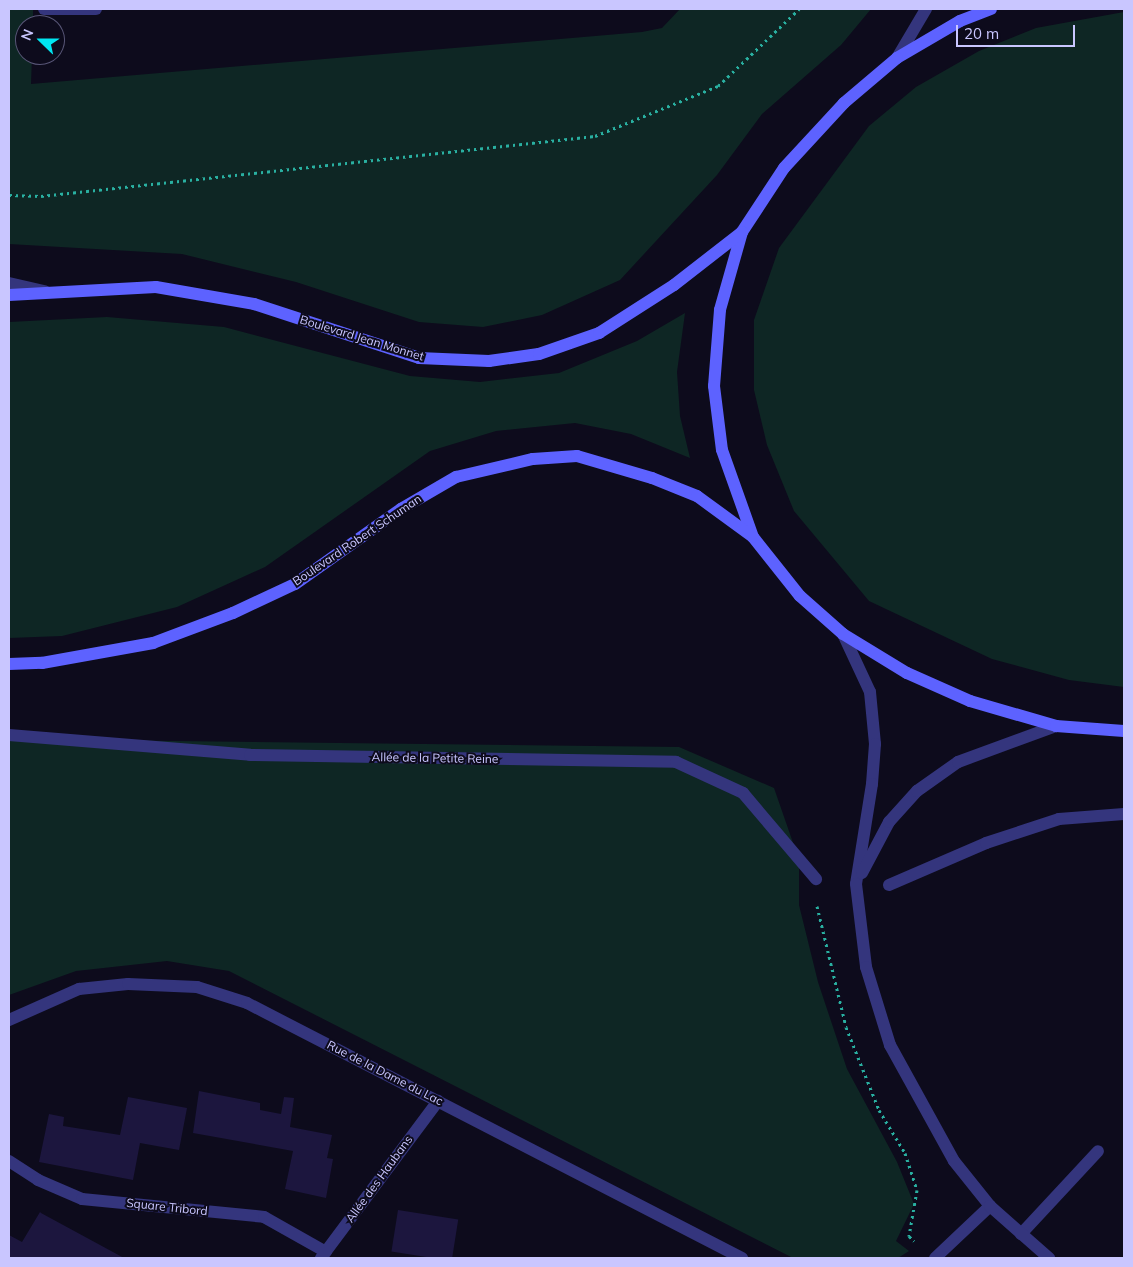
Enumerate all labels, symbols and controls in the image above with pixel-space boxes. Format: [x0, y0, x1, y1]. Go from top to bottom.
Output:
north arrow [15, 15, 65, 65]
scale bar [958, 15, 1077, 47]
text: 20 m [964, 24, 999, 43]
text: N [17, 26, 37, 43]
street label: Boulevard Jean Monnet [298, 312, 426, 364]
street label: Boulevard Robert Schuman [290, 491, 424, 589]
street label: Allée de la Petite Reine [371, 750, 499, 766]
street label: Rue de la Dame du Lac [325, 1037, 445, 1109]
street label: Allée des Haubans [343, 1133, 415, 1225]
street label: Square Tribord [126, 1196, 208, 1218]

